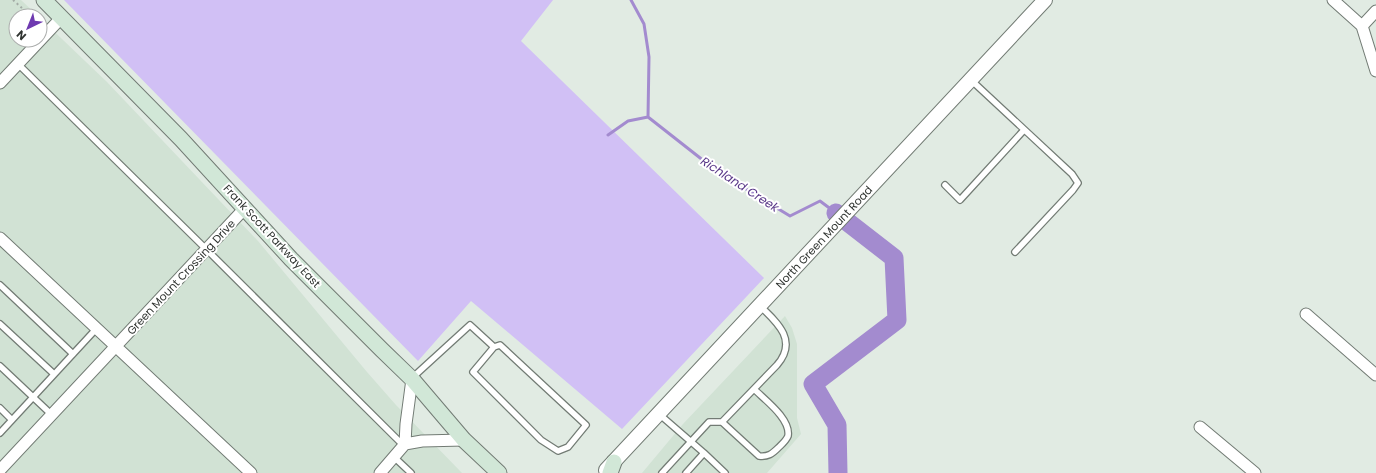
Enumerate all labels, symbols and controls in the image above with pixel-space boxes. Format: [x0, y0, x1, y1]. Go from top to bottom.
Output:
north arrow [8, 8, 48, 48]
text: N [13, 27, 30, 44]
water label: Richland Creek [697, 152, 783, 216]
street label: Frank Scott Parkway East [220, 181, 324, 291]
street label: North Green Mount Road [772, 182, 876, 292]
street label: Green Mount Crossing Drive [123, 216, 239, 338]

